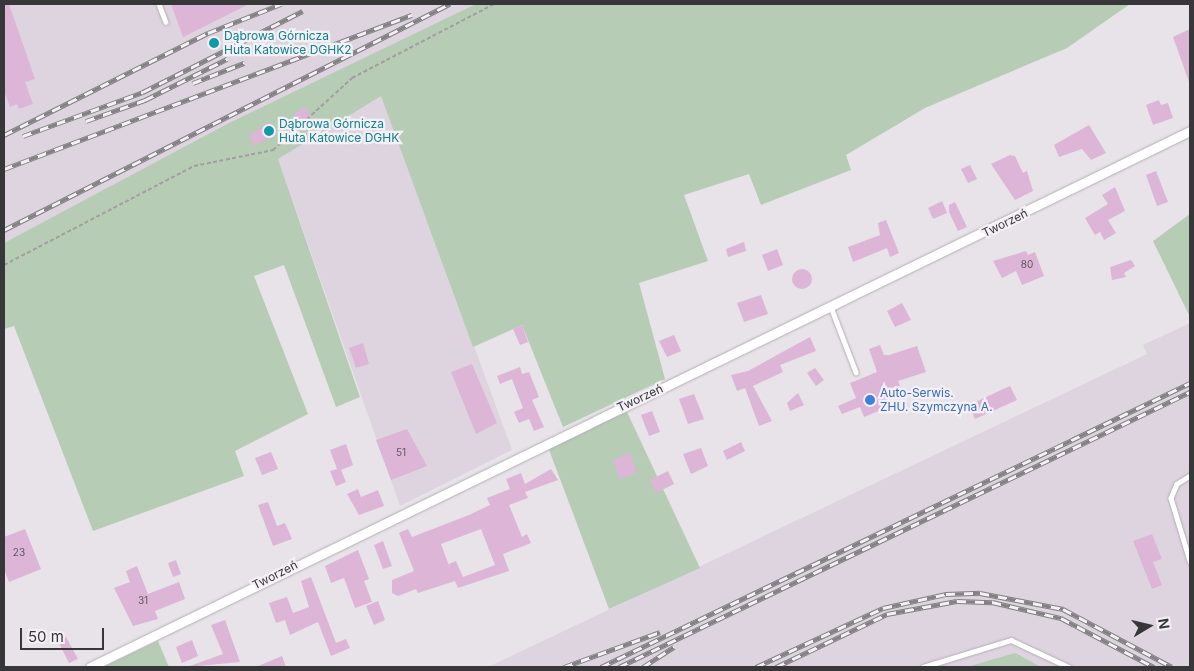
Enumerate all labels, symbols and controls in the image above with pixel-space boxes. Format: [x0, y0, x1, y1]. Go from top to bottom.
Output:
place label: Dąbrowa Górnicza Huta Katowice DGHK2 [224, 29, 352, 57]
marker: Dąbrowa Górnicza Huta Katowice DGHK2 [208, 37, 220, 49]
place label: Dąbrowa Górnicza Huta Katowice DGHK [279, 117, 399, 145]
marker: Dąbrowa Górnicza Huta Katowice DGHK [263, 125, 275, 137]
street label: Tworzeń [980, 206, 1030, 240]
house number: 80 [1021, 259, 1033, 271]
street label: Tworzeń [615, 381, 665, 415]
place label: Auto-Serwis. ZHU. Szymczyna A. [880, 386, 992, 414]
marker: Auto-Serwis. ZHU. Szymczyna A. [864, 394, 876, 406]
house number: 51 [396, 447, 406, 459]
house number: 23 [13, 547, 25, 559]
street label: Tworzeń [250, 557, 300, 593]
house number: 31 [138, 595, 148, 607]
north arrow [1124, 601, 1174, 651]
text: N [1155, 617, 1174, 630]
scale bar [22, 618, 106, 650]
text: 50 m [28, 627, 64, 646]

